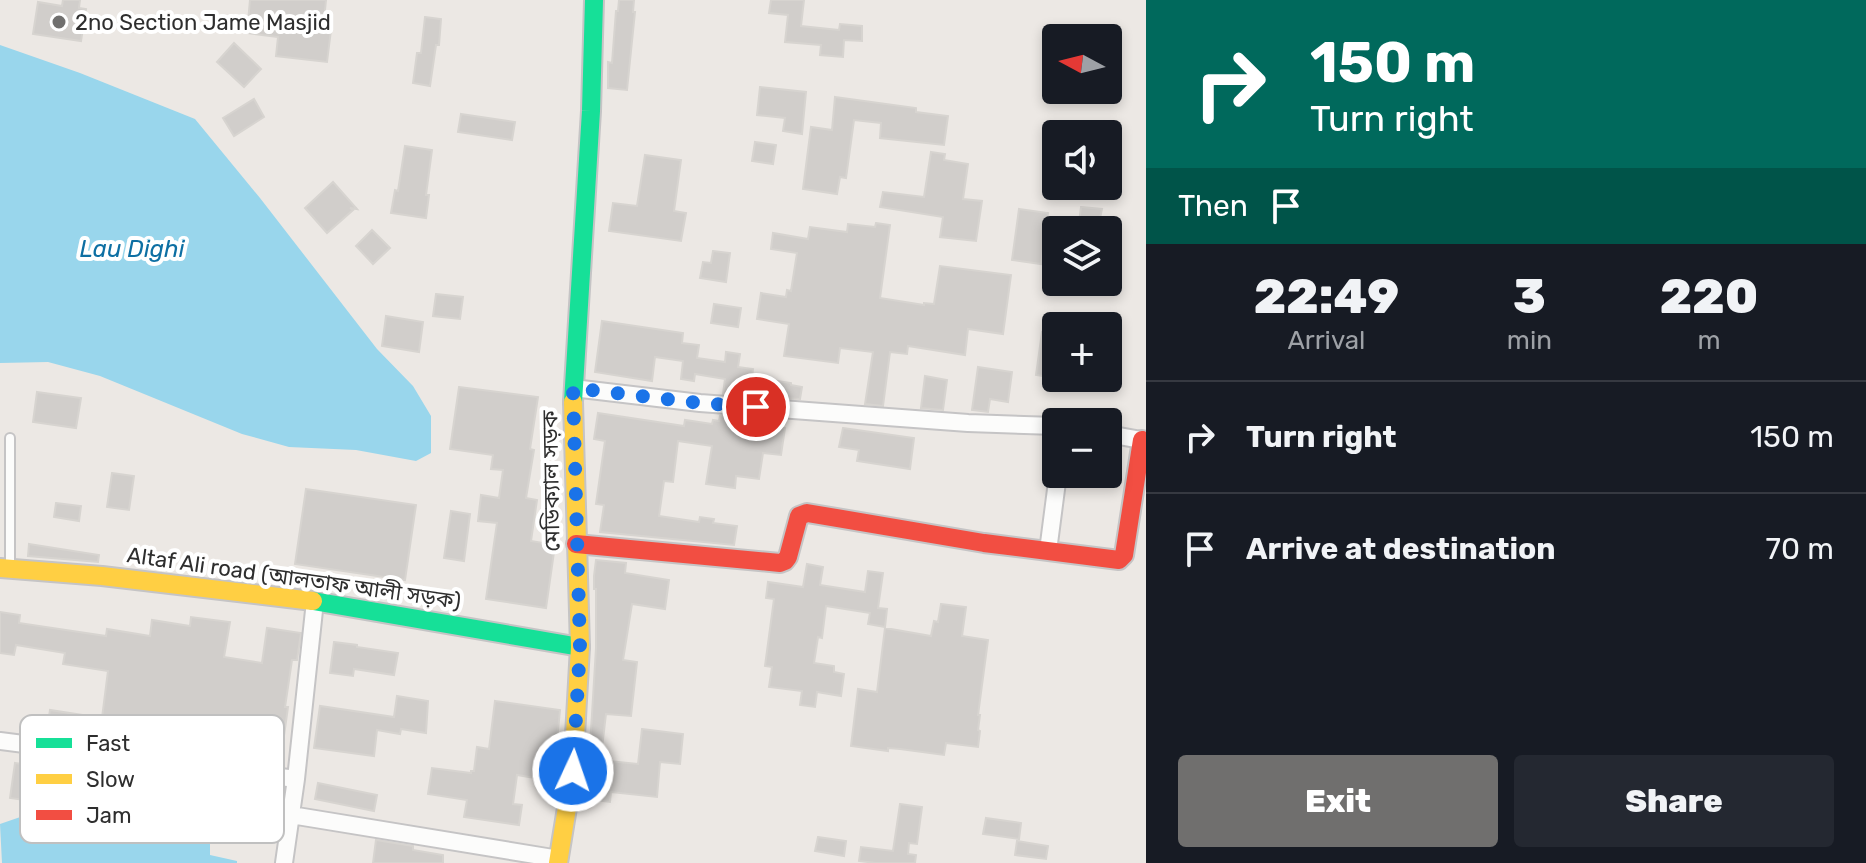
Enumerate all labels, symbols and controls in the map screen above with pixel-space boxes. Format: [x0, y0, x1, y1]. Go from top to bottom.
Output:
place label: 2no Section Jame Masjid [75, 9, 331, 36]
marker: 2no Section Jame Masjid [50, 13, 68, 31]
north arrow [1042, 24, 1122, 104]
map controls [1042, 24, 1122, 488]
text: 150 m [1310, 30, 1475, 96]
icon: right [1178, 32, 1282, 136]
text: Turn right [1310, 97, 1474, 140]
button: sound [1042, 120, 1122, 200]
icon: arrive [1264, 184, 1308, 228]
text: Then [1178, 188, 1248, 224]
button: layers [1042, 216, 1122, 296]
water label: Lau Dighi [80, 235, 186, 263]
text: 22:49 [1254, 268, 1399, 325]
text: 3 [1513, 268, 1546, 325]
text: 220 [1660, 268, 1758, 325]
button: + [1042, 312, 1122, 392]
text: Arrival [1287, 325, 1365, 356]
text: min [1507, 325, 1552, 356]
text: m [1697, 325, 1721, 356]
pin [722, 373, 790, 441]
icon: arrive [734, 385, 778, 429]
button: − [1042, 408, 1122, 488]
street label: মেডিক্যাল সড়ক [536, 410, 566, 552]
icon: right [1178, 415, 1222, 459]
text: Turn right [1246, 419, 1397, 455]
text: 150 m [1750, 419, 1834, 455]
icon: arrive [1178, 527, 1222, 571]
text: Arrive at destination [1246, 531, 1556, 567]
text: 70 m [1766, 531, 1834, 567]
street label: Altaf Ali road (আলতাফ আলী সড়ক) [125, 541, 463, 615]
legend [20, 715, 284, 843]
position arrow [531, 729, 615, 813]
text: Fast [86, 730, 131, 757]
button: Exit [1178, 755, 1498, 847]
button: Share [1514, 755, 1834, 847]
text: Slow [86, 766, 135, 793]
text: Jam [86, 802, 132, 829]

